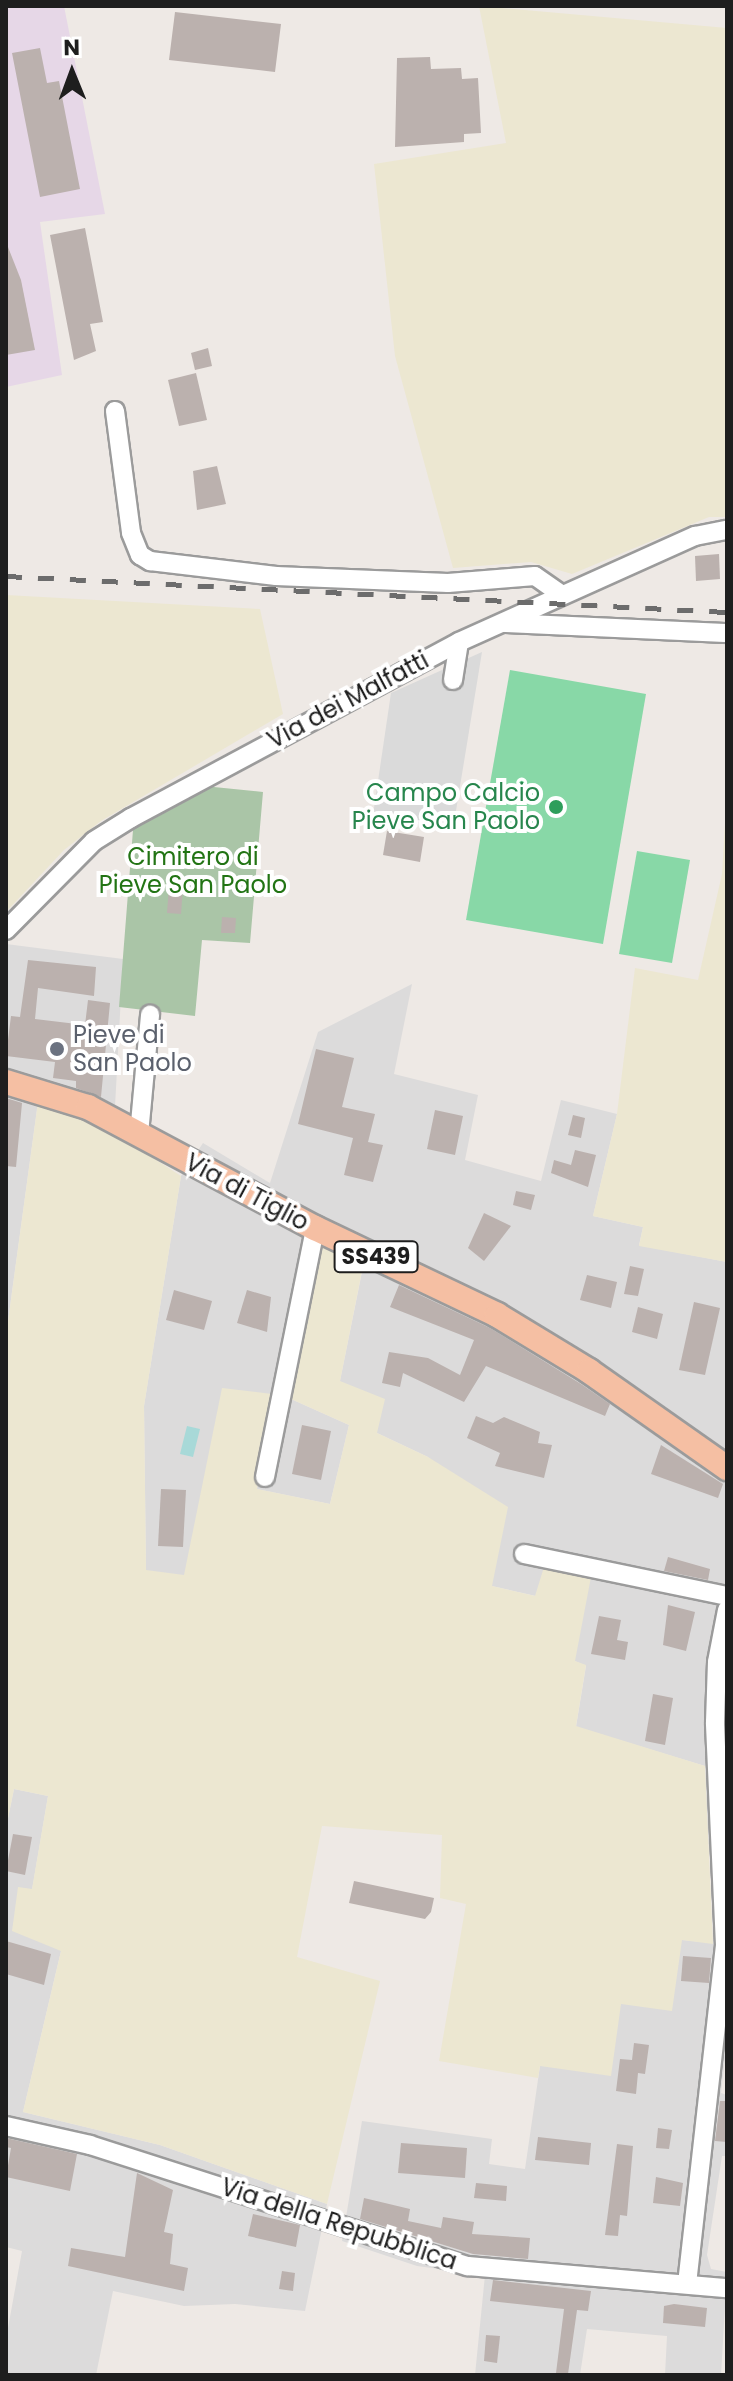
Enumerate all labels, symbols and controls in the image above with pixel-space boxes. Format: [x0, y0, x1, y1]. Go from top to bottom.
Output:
north arrow [32, 32, 112, 112]
text: N [63, 32, 80, 63]
street label: Via dei Malfatti [262, 645, 434, 755]
place label: Campo Calcio Pieve San Paolo [352, 779, 540, 835]
marker: Campo Calcio Pieve San Paolo [547, 798, 565, 816]
park label: Cimitero di Pieve San Paolo [99, 843, 287, 899]
place label: Pieve di San Paolo [73, 1021, 192, 1077]
marker: Pieve di San Paolo [48, 1040, 66, 1058]
street label: Via di Tiglio [180, 1147, 314, 1237]
road number: SS439 [332, 1239, 420, 1275]
street label: Via della Repubblica [217, 2172, 461, 2276]

